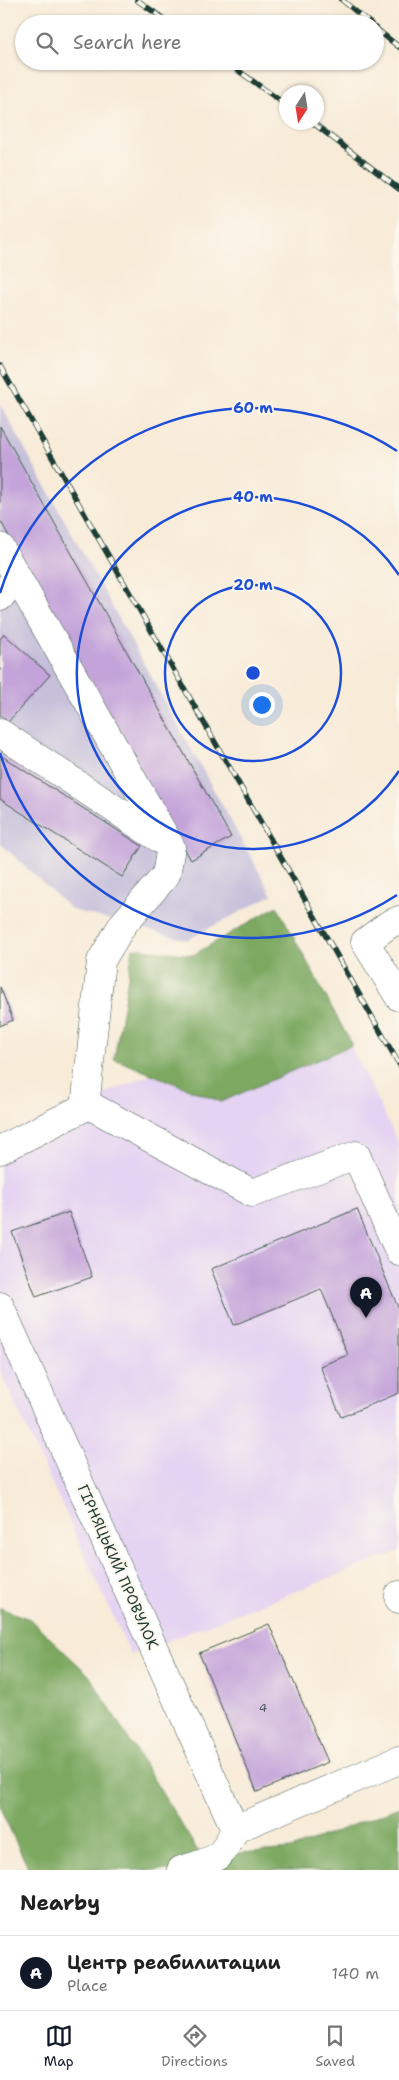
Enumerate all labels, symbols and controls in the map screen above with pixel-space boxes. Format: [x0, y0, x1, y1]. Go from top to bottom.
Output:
search box [15, 15, 384, 70]
icon: search [33, 29, 61, 57]
text: Search here [73, 30, 182, 55]
north arrow [279, 85, 324, 130]
text: 60 m [233, 398, 273, 418]
text: 40 m [233, 487, 273, 507]
text: 20 m [233, 575, 273, 595]
centre of rings [244, 664, 262, 682]
your location [249, 692, 275, 718]
pin: A [350, 1277, 382, 1318]
street label: ГІРНЯЦЬКИЙ ПРОВУЛОК [73, 1481, 164, 1653]
house number: 4 [259, 1700, 267, 1716]
text: Nearby [20, 1889, 100, 1917]
text: Центр реабилитации [67, 1950, 281, 1975]
text: A [30, 1963, 42, 1984]
text: 140 m [332, 1963, 379, 1984]
text: Place [67, 1975, 108, 1996]
tab: Map [44, 2022, 74, 2070]
tab: Directions [161, 2022, 228, 2070]
tab: Saved [316, 2022, 355, 2070]

